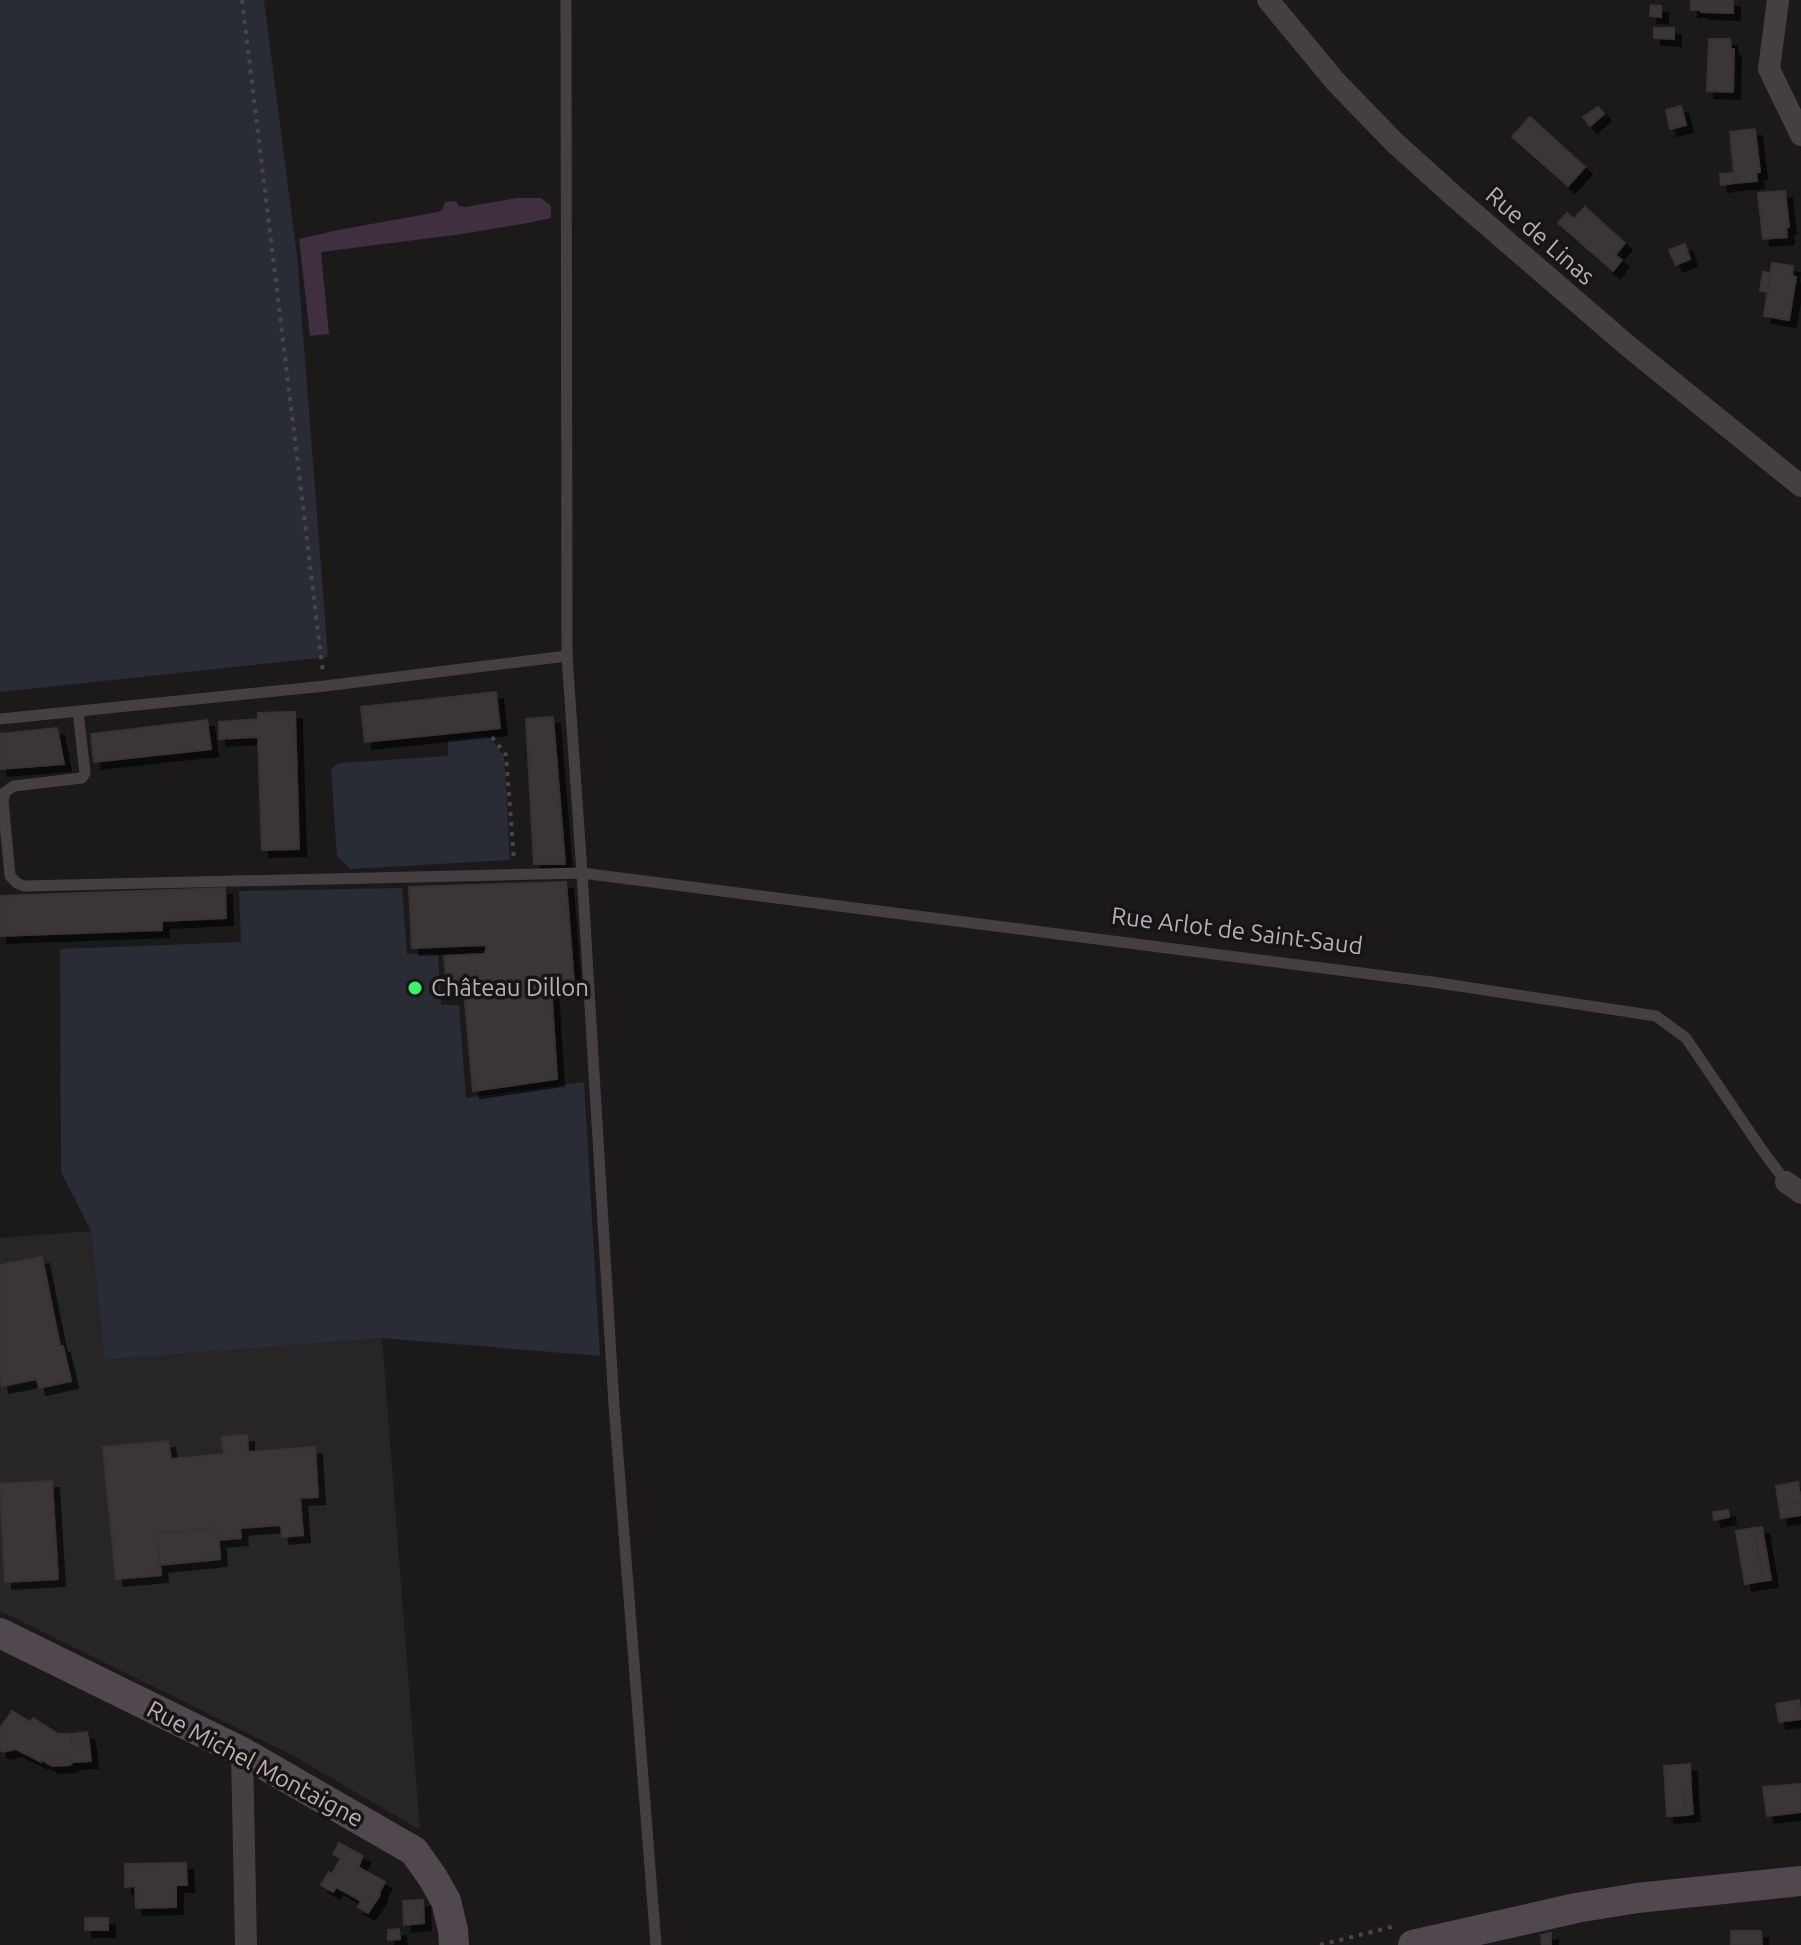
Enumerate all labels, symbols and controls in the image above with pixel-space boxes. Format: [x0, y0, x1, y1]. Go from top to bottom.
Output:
street label: Rue de Linas [1481, 181, 1600, 290]
street label: Rue Arlot de Saint-Saud [1110, 902, 1364, 959]
place label: Château Dillon [431, 974, 589, 1001]
marker: Château Dillon [406, 979, 424, 997]
street label: Rue Michel Montaigne [143, 1695, 368, 1832]

